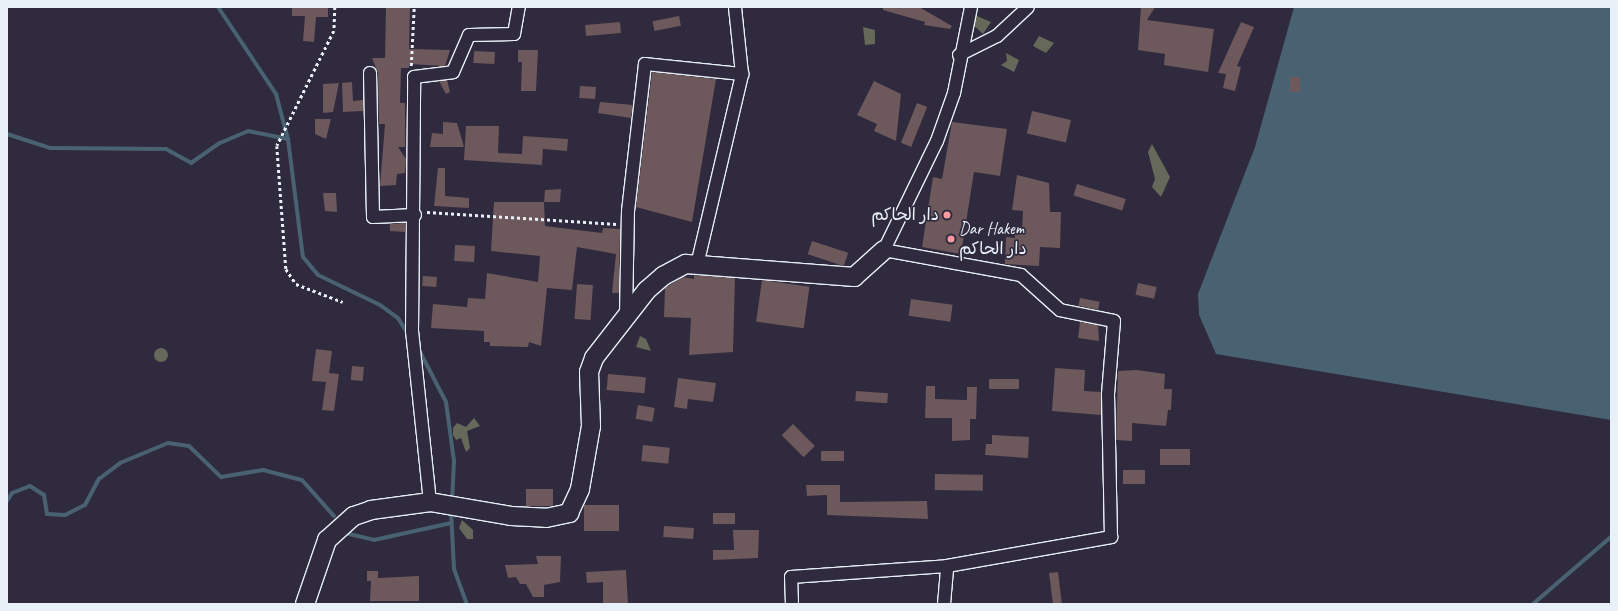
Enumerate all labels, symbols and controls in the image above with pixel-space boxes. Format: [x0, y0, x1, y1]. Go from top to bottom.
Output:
place label: دار الحاكم [871, 205, 939, 225]
marker: دار الحاكم [942, 210, 952, 220]
place label: Dar Hakem دار الحاكم [959, 219, 1027, 259]
marker: Dar Hakem دار الحاكم [946, 234, 956, 244]

